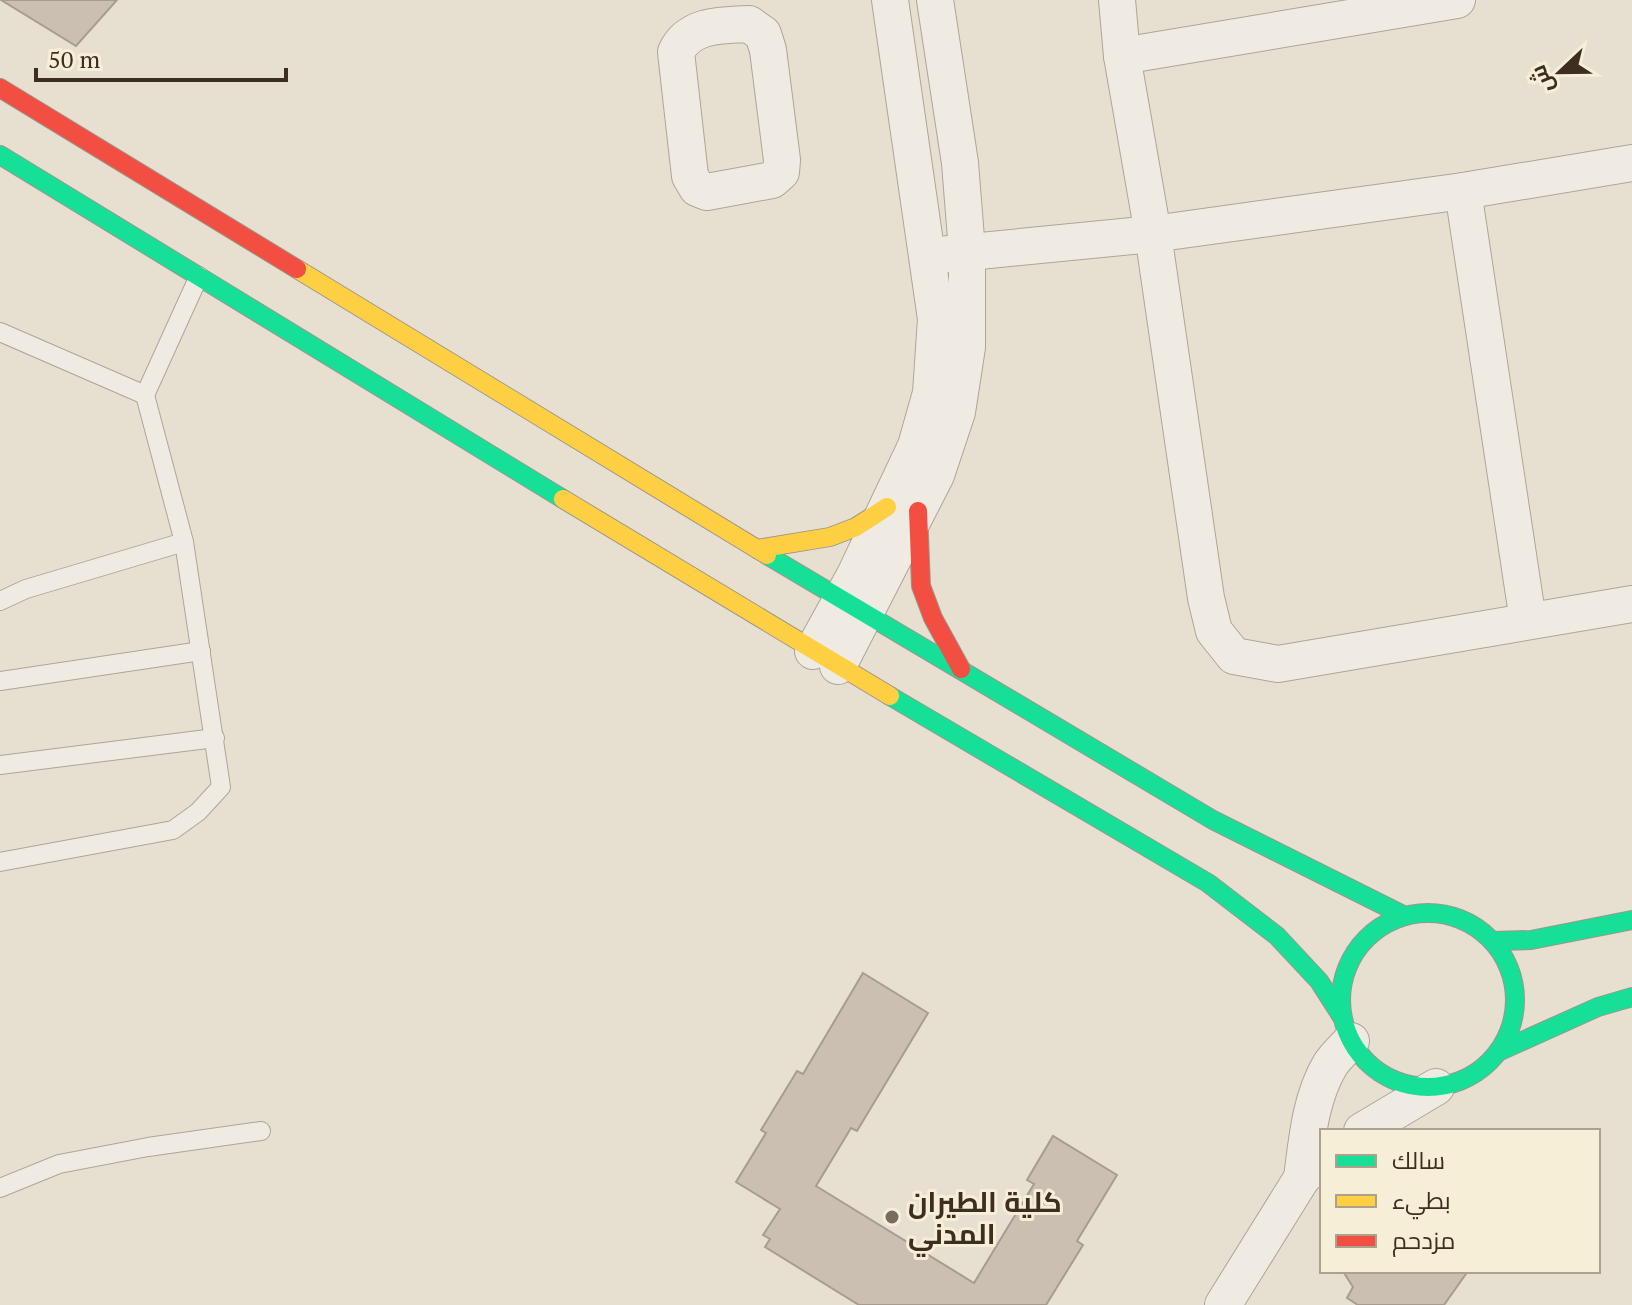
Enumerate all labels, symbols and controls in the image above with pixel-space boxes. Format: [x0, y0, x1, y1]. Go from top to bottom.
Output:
scale bar [36, 32, 286, 82]
north arrow [1520, 32, 1600, 112]
text: 50 m [48, 43, 100, 75]
text: ش [1522, 61, 1560, 98]
legend [1320, 1129, 1600, 1273]
text: سالك [1392, 1144, 1445, 1176]
place label: كلية الطيران المدني [908, 1183, 1062, 1257]
text: بطيء [1392, 1184, 1451, 1220]
marker: كلية الطيران المدني [883, 1208, 901, 1226]
text: مزدحم [1392, 1224, 1455, 1257]

